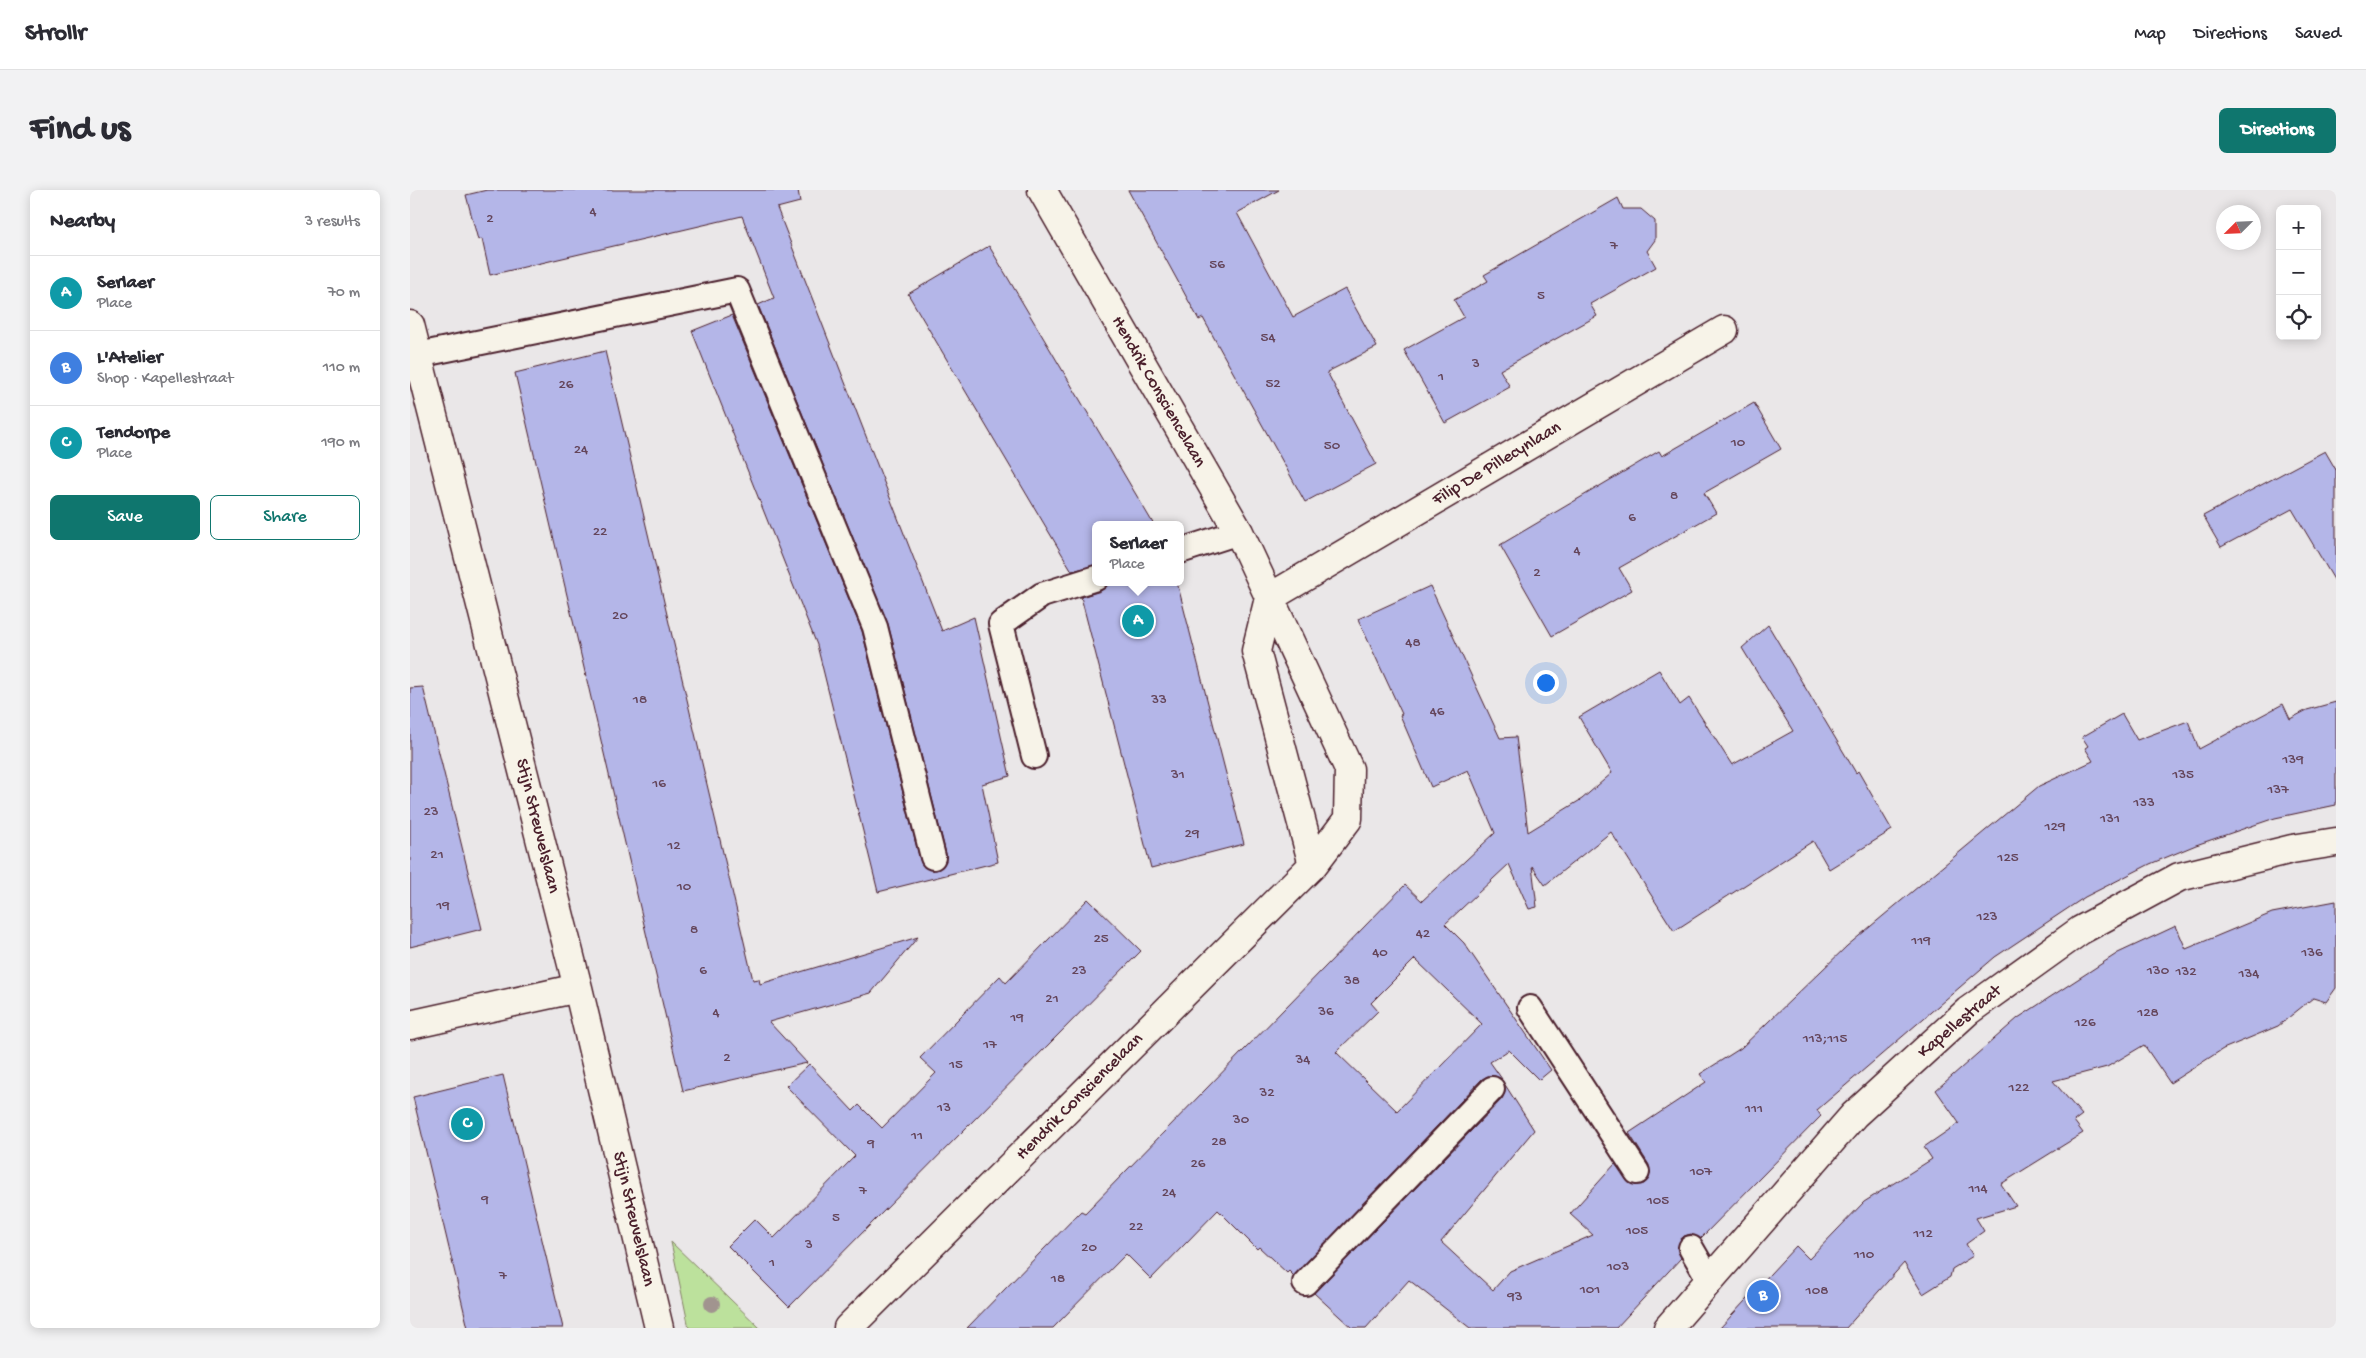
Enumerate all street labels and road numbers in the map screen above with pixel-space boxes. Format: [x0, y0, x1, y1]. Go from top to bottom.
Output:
street label: Hendrik Consciencelaan [1106, 313, 1210, 472]
street label: Filip De Pillecynlaan [1428, 417, 1566, 511]
street label: Stijn Streuvelslaan [510, 757, 564, 896]
street label: Kapellestraat [1914, 980, 2007, 1063]
street label: Hendrik Consciencelaan [1012, 1029, 1148, 1165]
street label: Stijn Streuvelslaan [607, 1150, 659, 1289]

